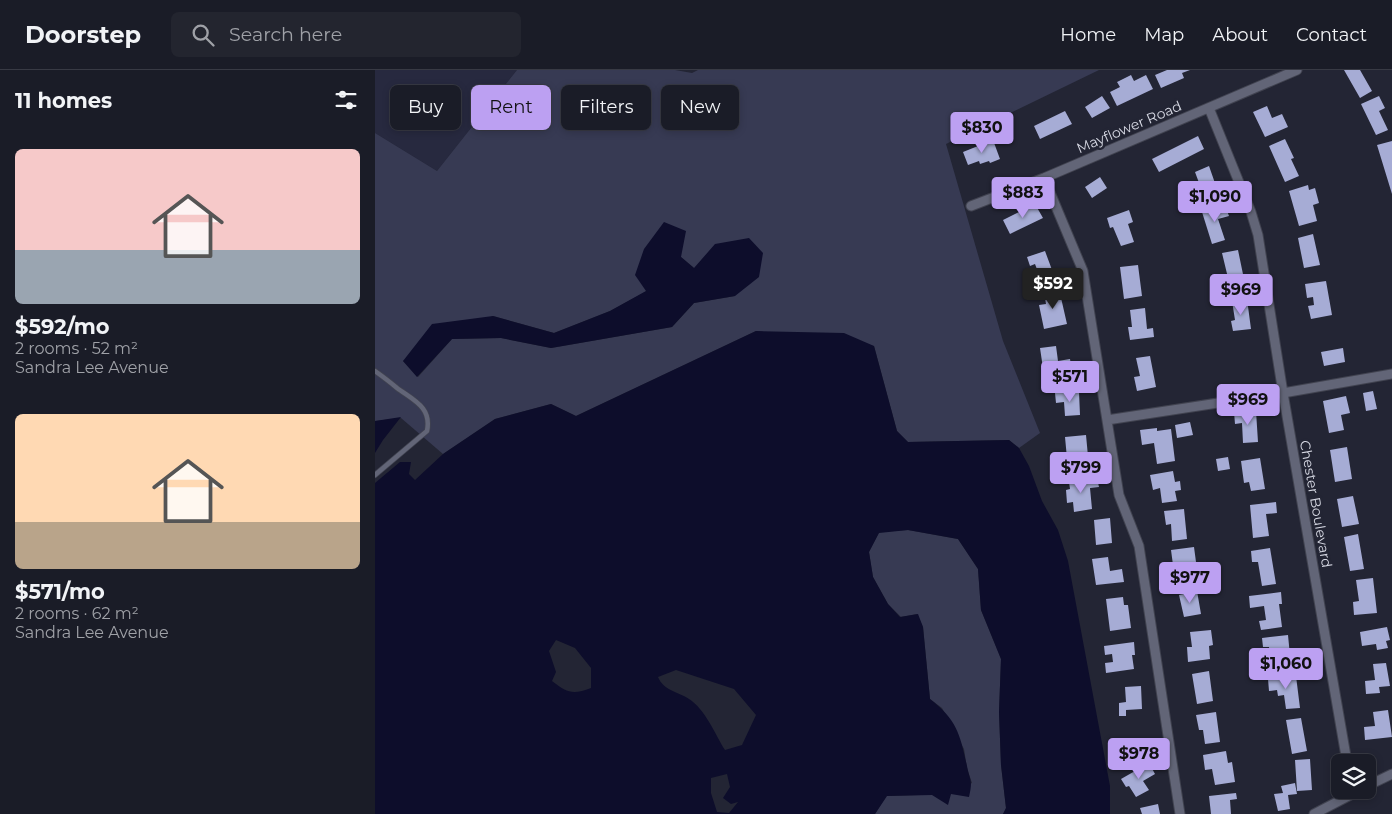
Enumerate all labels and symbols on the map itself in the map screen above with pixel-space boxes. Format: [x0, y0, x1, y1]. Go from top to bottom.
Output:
street label: Mayflower Road [1074, 97, 1184, 157]
pin: $830 [952, 112, 1012, 154]
pin: $883 [993, 176, 1053, 219]
pin: $1,090 [1174, 180, 1256, 223]
pin: $592 [1023, 268, 1083, 310]
pin: $969 [1211, 274, 1271, 316]
pin: $571 [1040, 360, 1100, 403]
pin: $969 [1218, 384, 1278, 426]
street label: Chester Boulevard [1296, 439, 1336, 569]
pin: $799 [1051, 452, 1111, 494]
pin: $977 [1160, 562, 1220, 604]
pin: $1,060 [1245, 648, 1327, 690]
pin: $978 [1109, 738, 1169, 780]

